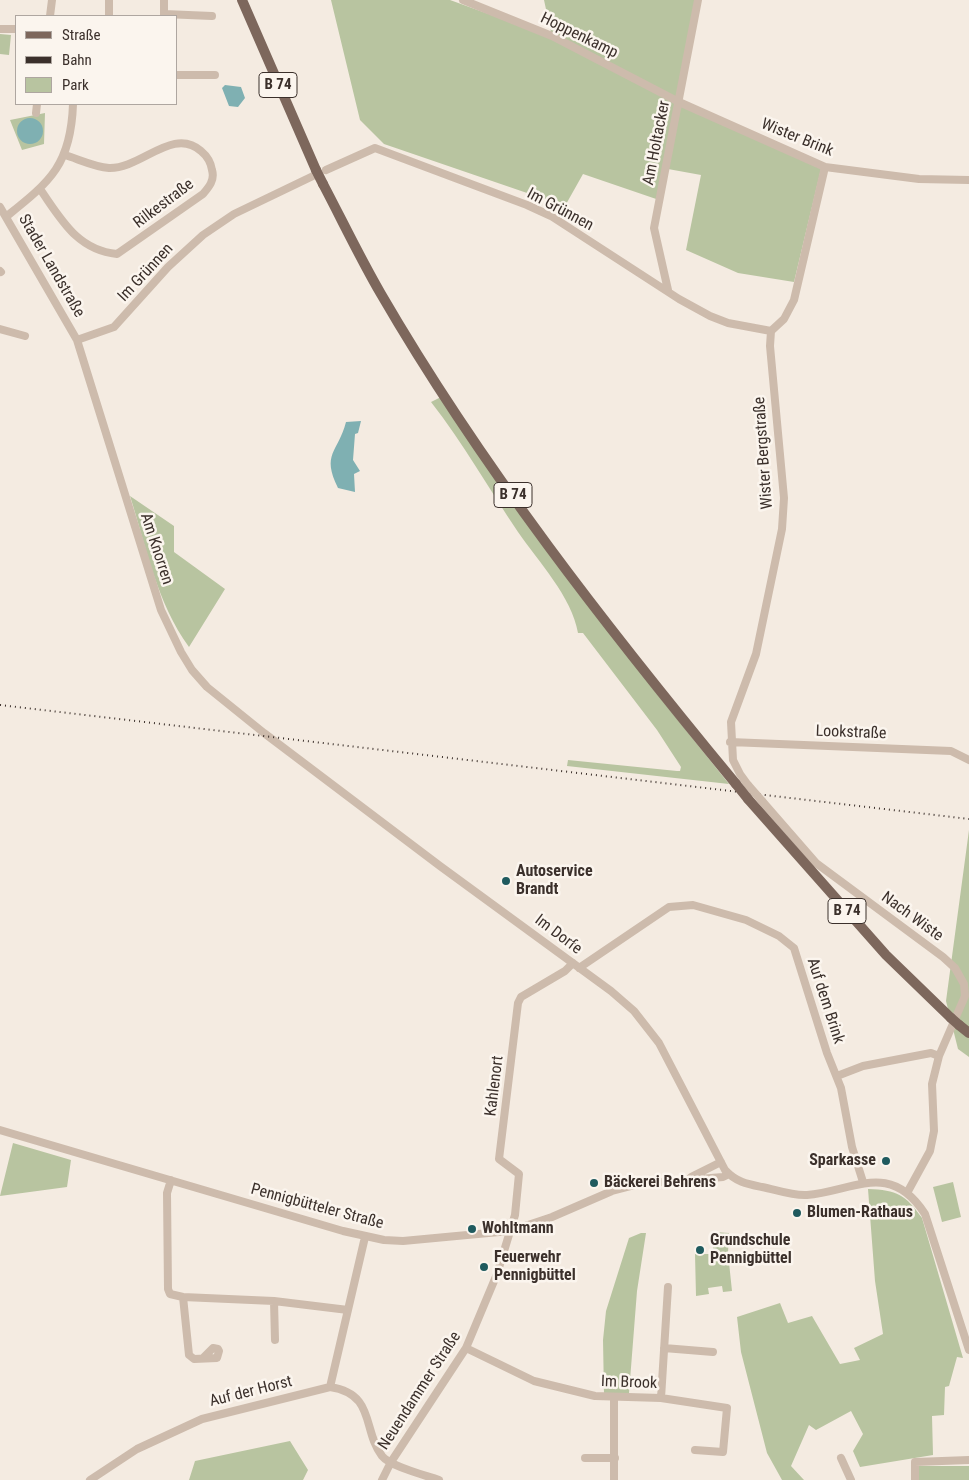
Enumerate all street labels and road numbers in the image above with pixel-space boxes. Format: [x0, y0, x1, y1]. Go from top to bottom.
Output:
street label: Hoppenkamp [537, 9, 621, 63]
road number: B 74 [259, 72, 297, 98]
street label: Am Holtacker [639, 99, 675, 187]
street label: Wister Brink [758, 115, 836, 161]
street label: Rilkestraße [130, 175, 198, 233]
street label: Im Grünnen [523, 184, 597, 236]
street label: Stader Landstraße [14, 211, 88, 321]
street label: Im Grünnen [114, 240, 178, 306]
street label: Wister Bergstraße [750, 396, 778, 510]
road number: B 74 [494, 482, 532, 508]
street label: Am Knorren [135, 511, 177, 587]
street label: Lookstraße [815, 722, 887, 744]
street label: Nach Wiste [877, 888, 947, 946]
road number: B 74 [828, 898, 866, 924]
street label: Im Dorfe [531, 911, 585, 959]
street label: Auf dem Brink [802, 956, 848, 1046]
street label: Kahlenort [482, 1055, 508, 1117]
street label: Pennigbütteler Straße [248, 1180, 386, 1234]
street label: Neuendammer Straße [375, 1328, 465, 1454]
street label: Auf der Horst [208, 1372, 294, 1412]
street label: Im Brook [600, 1372, 658, 1394]

